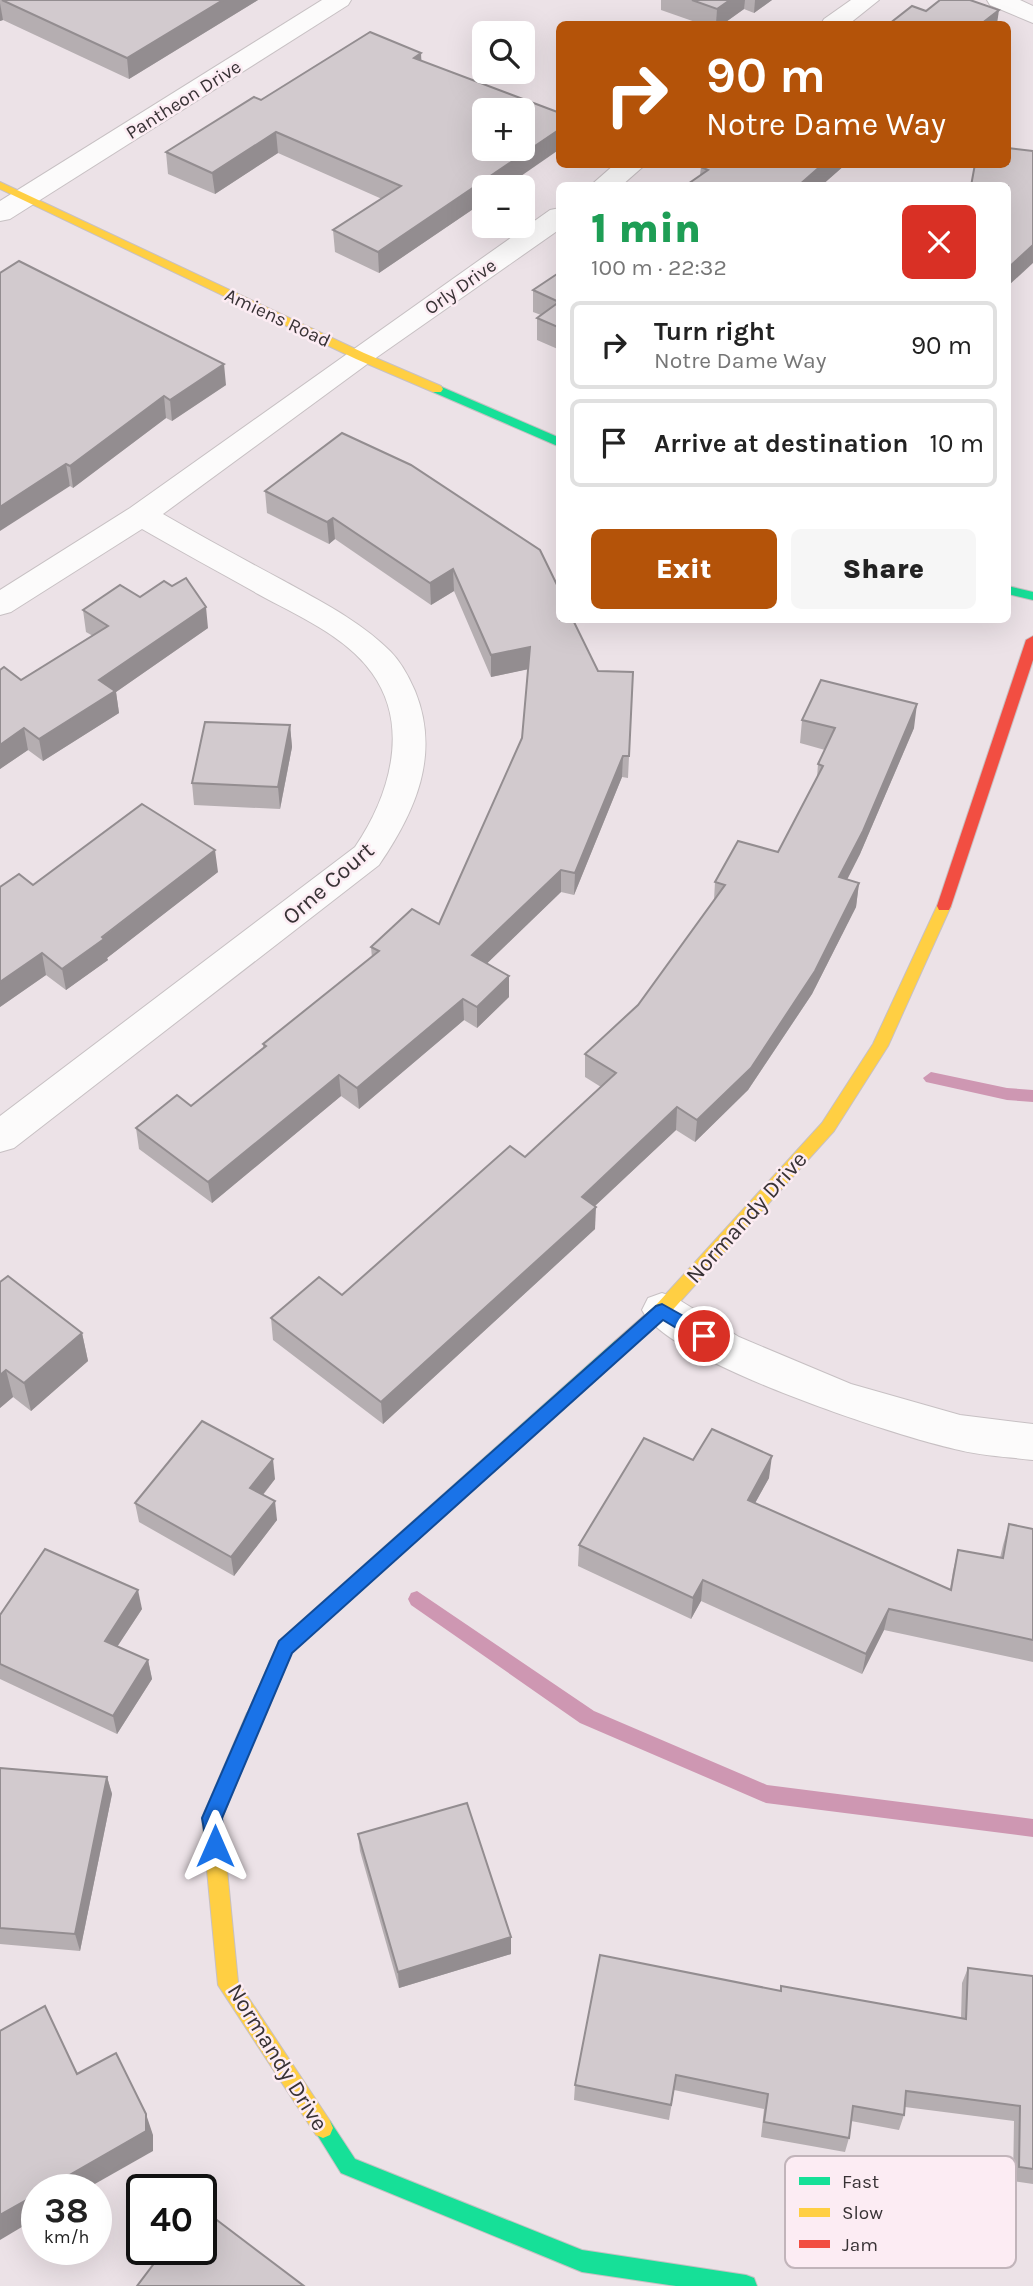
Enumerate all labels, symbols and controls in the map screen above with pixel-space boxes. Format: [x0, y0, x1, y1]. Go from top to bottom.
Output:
map controls [472, 21, 535, 238]
button: search [472, 21, 535, 84]
text: 90 m [706, 47, 826, 104]
icon: right [591, 49, 682, 140]
street label: Pantheon Drive [122, 56, 245, 144]
button: + [472, 98, 535, 161]
text: Notre Dame Way [706, 106, 946, 143]
button: − [472, 175, 535, 238]
text: 1 min [591, 203, 701, 253]
button: close [902, 205, 976, 279]
street label: Orly Drive [421, 254, 501, 319]
text: 100 m · 22:32 [591, 254, 727, 281]
street label: Amiens Road [221, 284, 334, 352]
text: Turn right [654, 316, 775, 347]
icon: right [595, 326, 633, 364]
text: 90 m [911, 330, 972, 361]
text: Notre Dame Way [654, 347, 826, 374]
icon: arrive [595, 424, 633, 462]
text: Arrive at destination [654, 428, 908, 459]
text: 10 m [929, 428, 984, 459]
button: Exit [591, 529, 777, 609]
button: Share [791, 529, 976, 609]
street label: Orne Court [277, 836, 380, 930]
street label: Normandy Drive [680, 1146, 813, 1289]
pin [674, 1306, 734, 1366]
icon: arrive [685, 1317, 723, 1355]
position arrow [178, 1809, 252, 1883]
street label: Normandy Drive [222, 1979, 334, 2136]
legend [785, 2156, 1016, 2268]
text: Fast [842, 2171, 879, 2193]
speed limit sign: 40 [126, 2174, 217, 2265]
text: 38 [44, 2190, 89, 2231]
text: Slow [842, 2202, 883, 2224]
text: km/h [44, 2226, 89, 2248]
text: Jam [842, 2234, 878, 2256]

